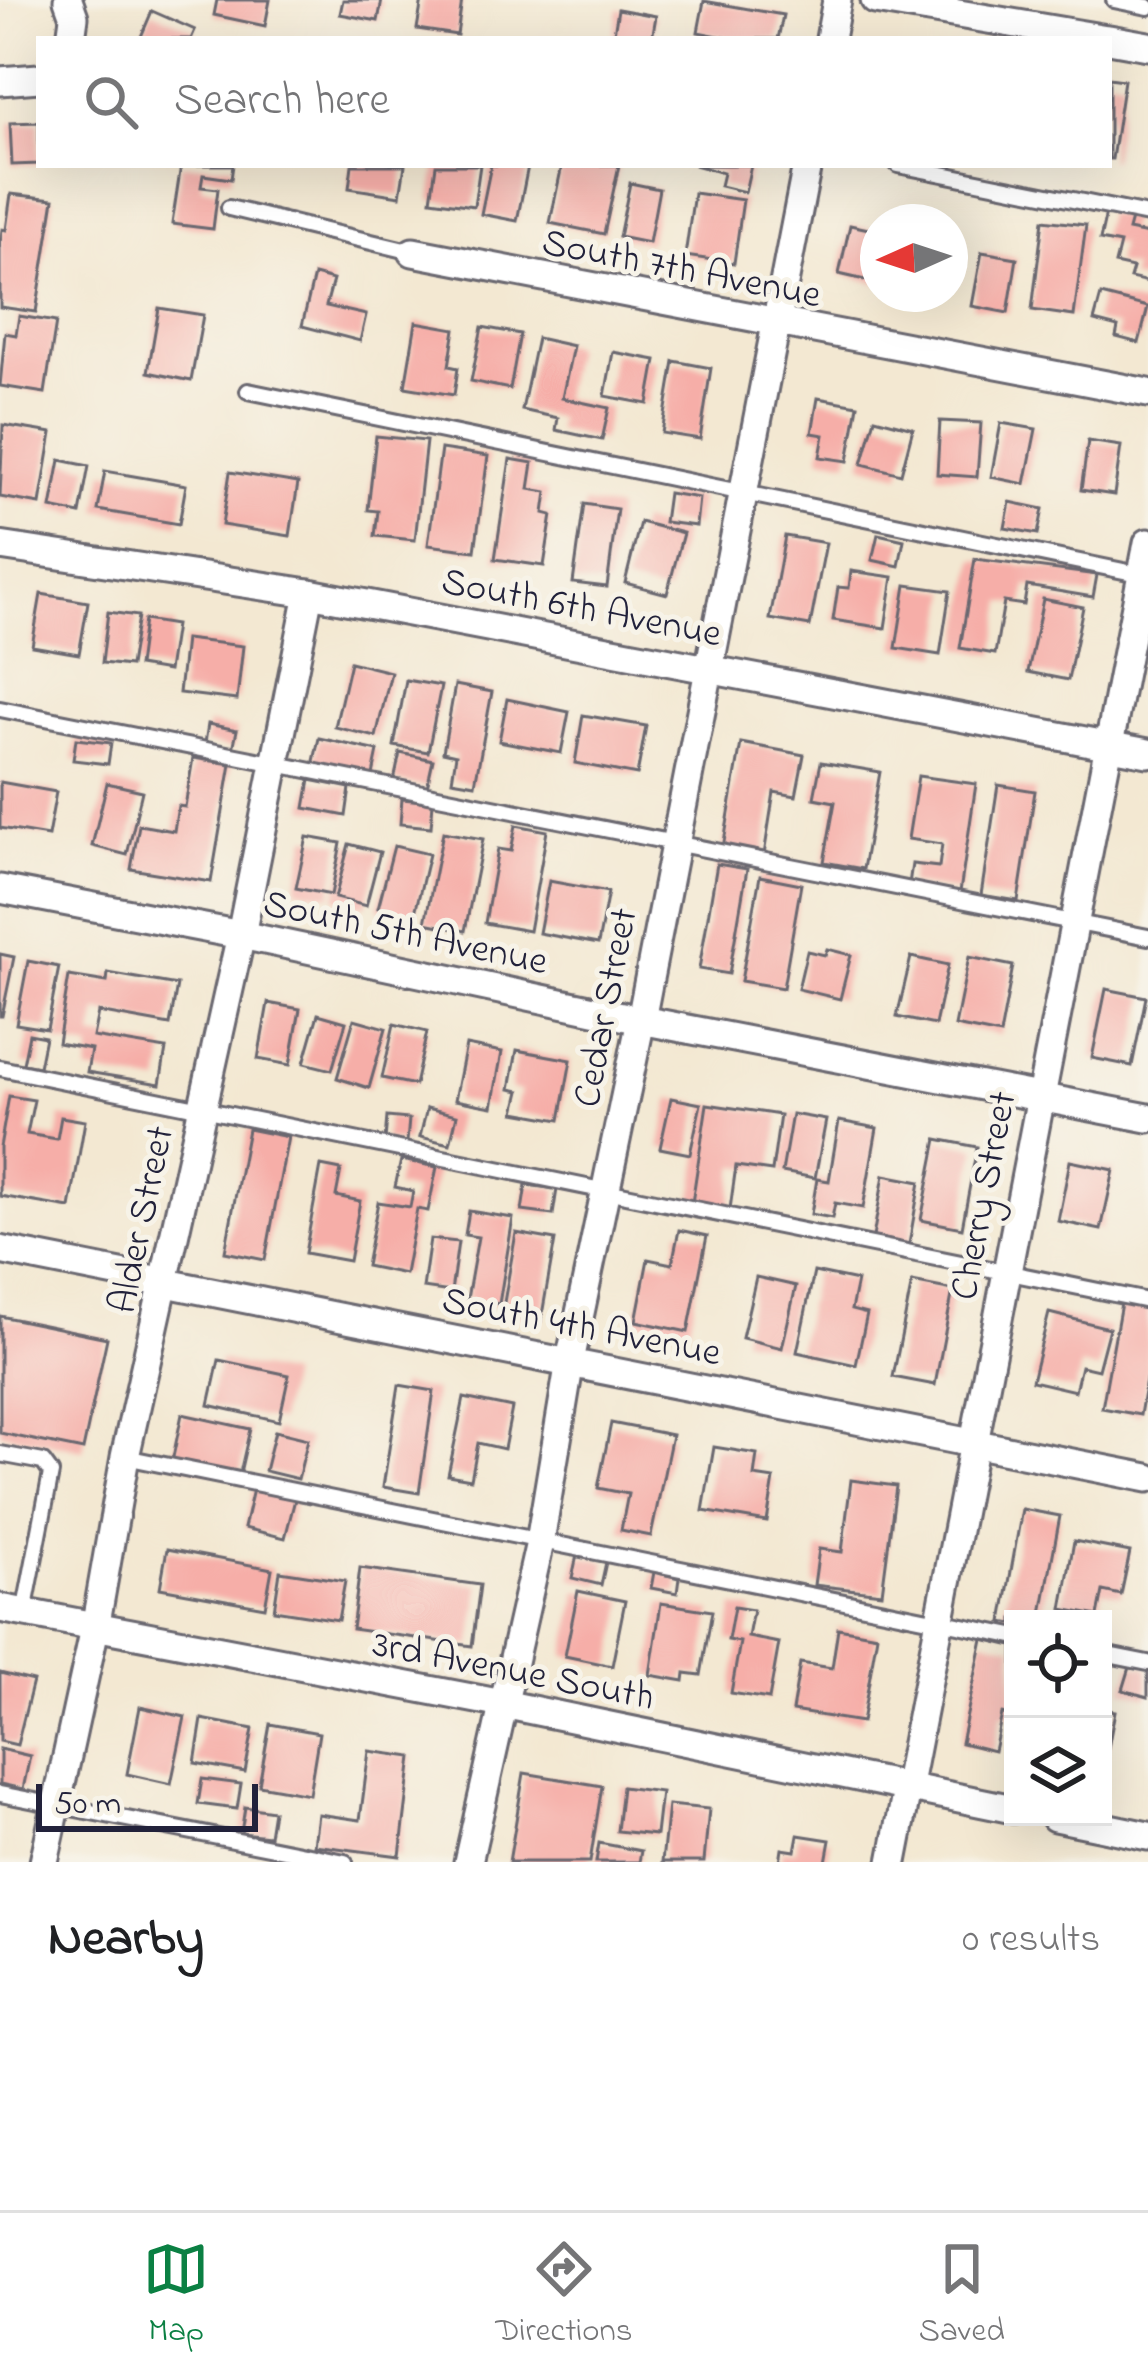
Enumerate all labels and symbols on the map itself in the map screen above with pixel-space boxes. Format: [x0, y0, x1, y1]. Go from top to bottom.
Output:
north arrow [860, 204, 968, 312]
street label: South 7th Avenue [537, 215, 826, 325]
street label: South 6th Avenue [436, 554, 727, 665]
street label: South 5th Avenue [258, 876, 553, 992]
street label: Cedar Street [560, 903, 655, 1112]
street label: Cherry Street [937, 1087, 1034, 1305]
street label: Alder Street [96, 1121, 191, 1319]
street label: South 4th Avenue [437, 1273, 726, 1383]
street label: 3rd Avenue South [368, 1617, 659, 1728]
scale bar [36, 1778, 258, 1831]

